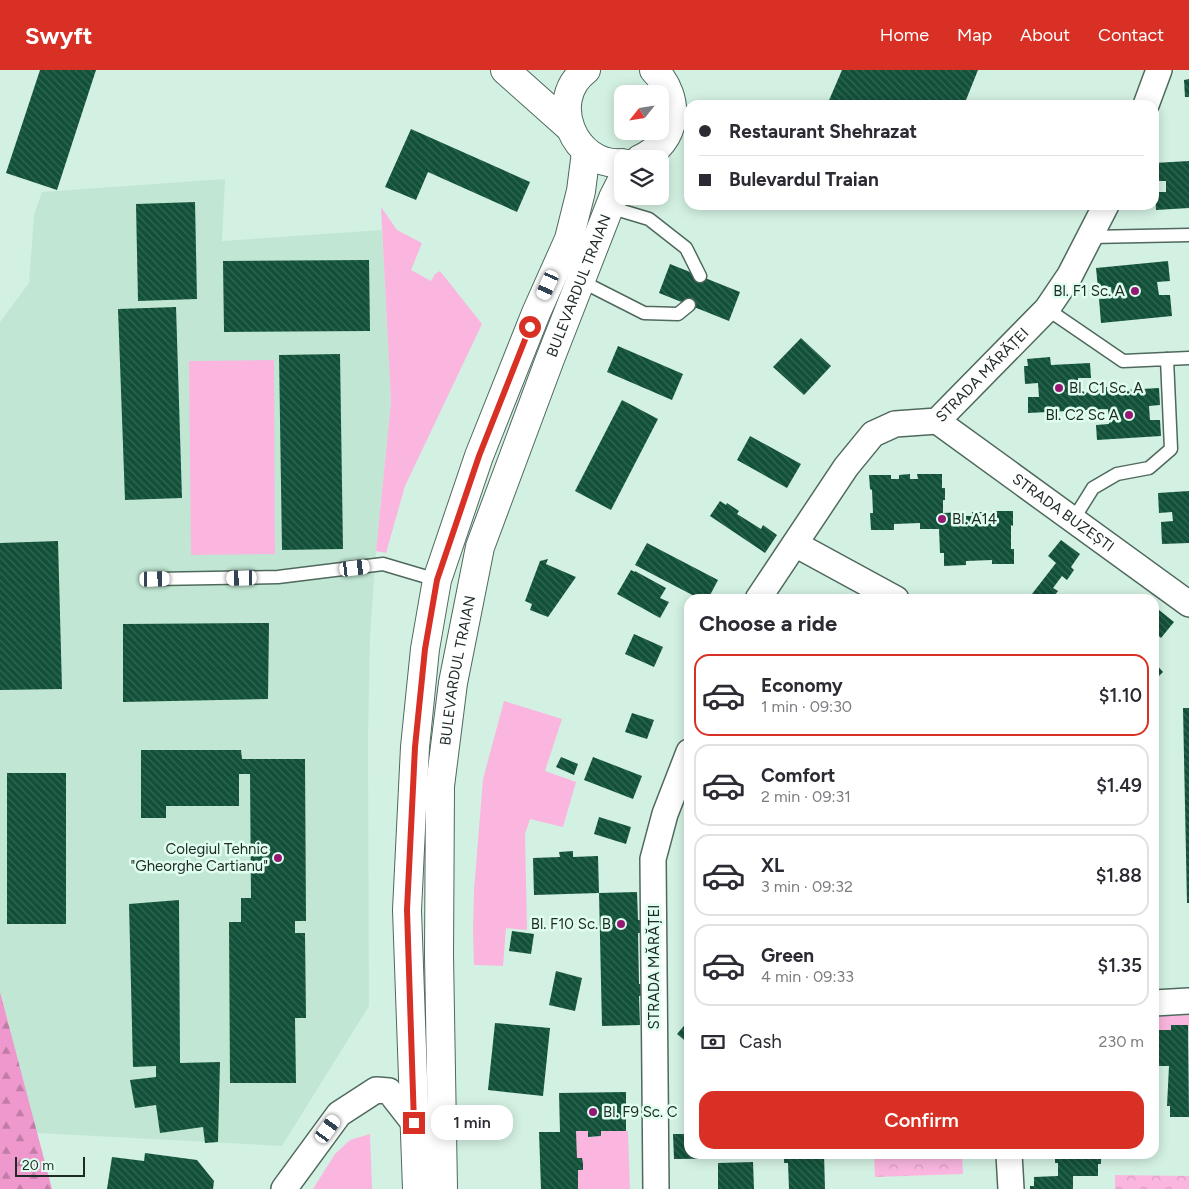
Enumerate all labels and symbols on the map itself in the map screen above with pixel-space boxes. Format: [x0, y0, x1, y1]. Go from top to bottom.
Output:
north arrow [614, 85, 669, 140]
street label: BULEVARDUL TRAIAN [543, 212, 615, 360]
car [535, 268, 560, 302]
place label: Bl. F1 Sc. A [1053, 282, 1125, 300]
marker: Bl. F1 Sc. A [1129, 285, 1141, 297]
route start [519, 316, 541, 338]
street label: STRADA MĂRĂȚEI [932, 324, 1032, 426]
place label: Bl. C1 Sc. A [1069, 379, 1143, 397]
marker: Bl. C1 Sc. A [1053, 382, 1065, 394]
place label: Bl. C2 Sc A [1046, 406, 1119, 424]
marker: Bl. C2 Sc A [1123, 409, 1135, 421]
street label: STRADA BUZEȘTI [1009, 470, 1118, 556]
place label: Bl. A14 [952, 510, 997, 528]
marker: Bl. A14 [936, 513, 948, 525]
car [339, 559, 370, 577]
car [226, 570, 257, 586]
car [139, 571, 170, 587]
street label: BULEVARDUL TRAIAN [436, 594, 479, 746]
place label: Colegiul Tehnic "Gheorghe Cartianu" [131, 840, 268, 875]
marker: Colegiul Tehnic "Gheorghe Cartianu" [272, 852, 284, 864]
street label: STRADA MĂRĂȚEI [645, 905, 663, 1029]
place label: Bl. F10 Sc. B [531, 915, 611, 933]
marker: Bl. F10 Sc. B [615, 918, 627, 930]
place label: Bl. F9 Sc. C [603, 1103, 678, 1121]
callout: 1 min [432, 1106, 514, 1140]
marker: Bl. F9 Sc. C [587, 1106, 599, 1118]
car [313, 1112, 342, 1146]
route end [403, 1112, 425, 1134]
scale bar [15, 1154, 85, 1177]

